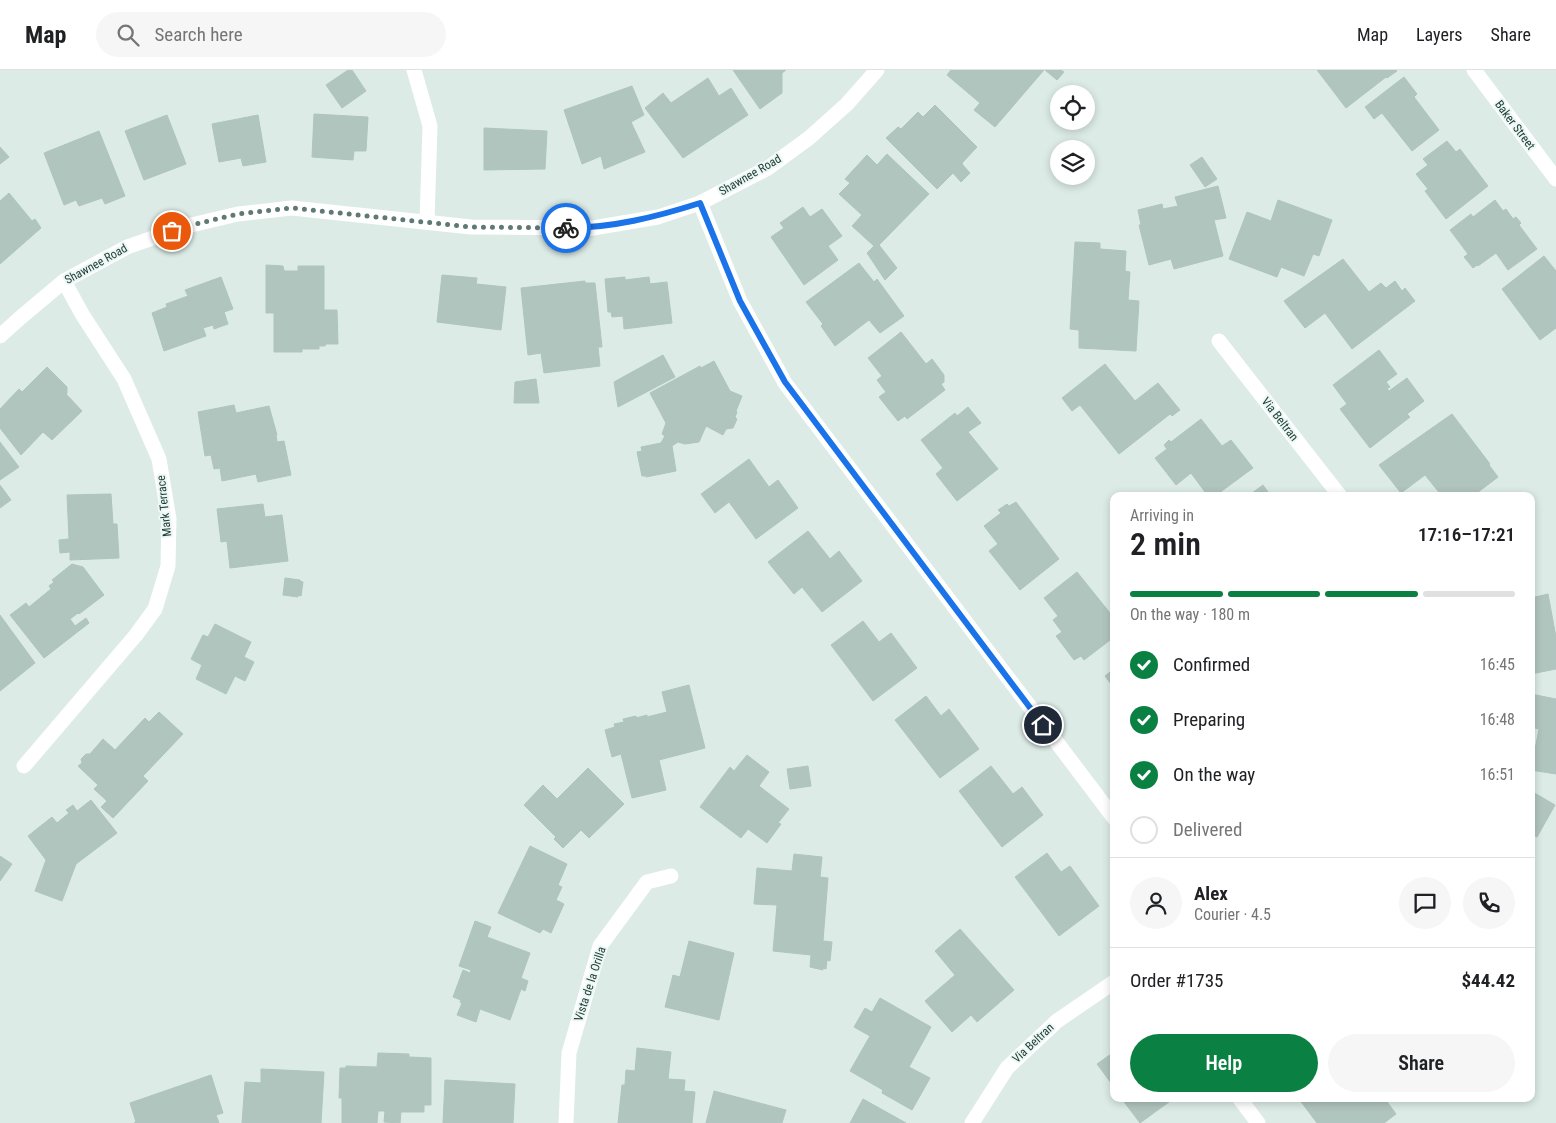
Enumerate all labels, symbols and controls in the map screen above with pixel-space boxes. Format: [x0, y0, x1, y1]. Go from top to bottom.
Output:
search box [96, 12, 446, 57]
text: Map [25, 21, 66, 49]
icon: search [114, 21, 142, 49]
text: Search here [154, 23, 243, 46]
text: Map [1357, 24, 1388, 45]
text: Layers [1416, 24, 1463, 45]
text: Share [1491, 24, 1531, 45]
map controls [1050, 85, 1095, 185]
button: locate [1050, 85, 1095, 130]
street label: Baker Street [1492, 98, 1538, 153]
button: layers [1050, 140, 1095, 185]
street label: Shawnee Road [716, 152, 784, 198]
courier [541, 203, 591, 253]
pin [151, 210, 193, 252]
icon: bike [552, 214, 580, 242]
icon: bag [158, 217, 186, 245]
street label: Shawnee Road [62, 241, 130, 287]
street label: Via Beltran [1259, 394, 1301, 444]
street label: Mark Terrace [154, 474, 174, 537]
text: Arriving in [1130, 506, 1194, 525]
text: 17:16–17:21 [1418, 523, 1515, 546]
text: 2 min [1130, 525, 1201, 563]
text: On the way · 180 m [1130, 605, 1250, 624]
icon: check [1130, 651, 1158, 679]
text: Confirmed [1173, 653, 1250, 676]
text: 16:45 [1480, 655, 1515, 674]
pin [1022, 704, 1064, 746]
icon: check [1130, 706, 1158, 734]
text: Preparing [1173, 708, 1245, 731]
text: 16:48 [1480, 710, 1515, 729]
icon: home [1029, 711, 1057, 739]
icon: check [1130, 761, 1158, 789]
text: On the way [1173, 763, 1255, 786]
text: 16:51 [1480, 765, 1515, 784]
text: Delivered [1173, 818, 1242, 841]
button: person [1130, 877, 1182, 929]
button: chat [1399, 877, 1451, 929]
button: phone [1463, 877, 1515, 929]
text: Alex [1194, 882, 1228, 905]
text: Courier · 4.5 [1194, 905, 1271, 924]
street label: Vista de la Orilla [571, 945, 609, 1023]
text: Order #1735 [1130, 969, 1223, 992]
text: $44.42 [1461, 969, 1515, 992]
street label: Via Beltran [1009, 1020, 1057, 1066]
button: Help [1130, 1034, 1318, 1092]
button: Share [1328, 1034, 1515, 1092]

